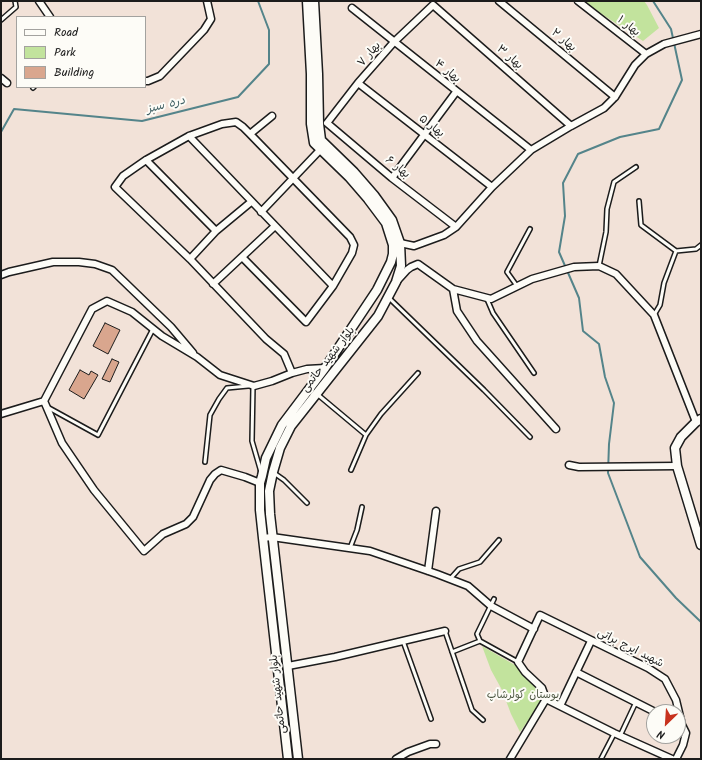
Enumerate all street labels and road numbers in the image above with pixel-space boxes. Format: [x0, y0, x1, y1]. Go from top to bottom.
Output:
street label: بهار ۱ [614, 14, 642, 40]
street label: بهار ۲ [548, 27, 578, 55]
street label: بهار ۷ [356, 40, 384, 70]
street label: بهار ۳ [493, 43, 525, 73]
street label: بهار ۴ [431, 58, 463, 86]
street label: بهار ۵ [416, 113, 446, 141]
street label: بهار ۶ [382, 154, 412, 182]
street label: بلوار شهید حاتمی [299, 325, 359, 395]
street label: شهید ایرج براتی [595, 627, 665, 671]
street label: بلوار شهید حاتمی [268, 654, 290, 734]

